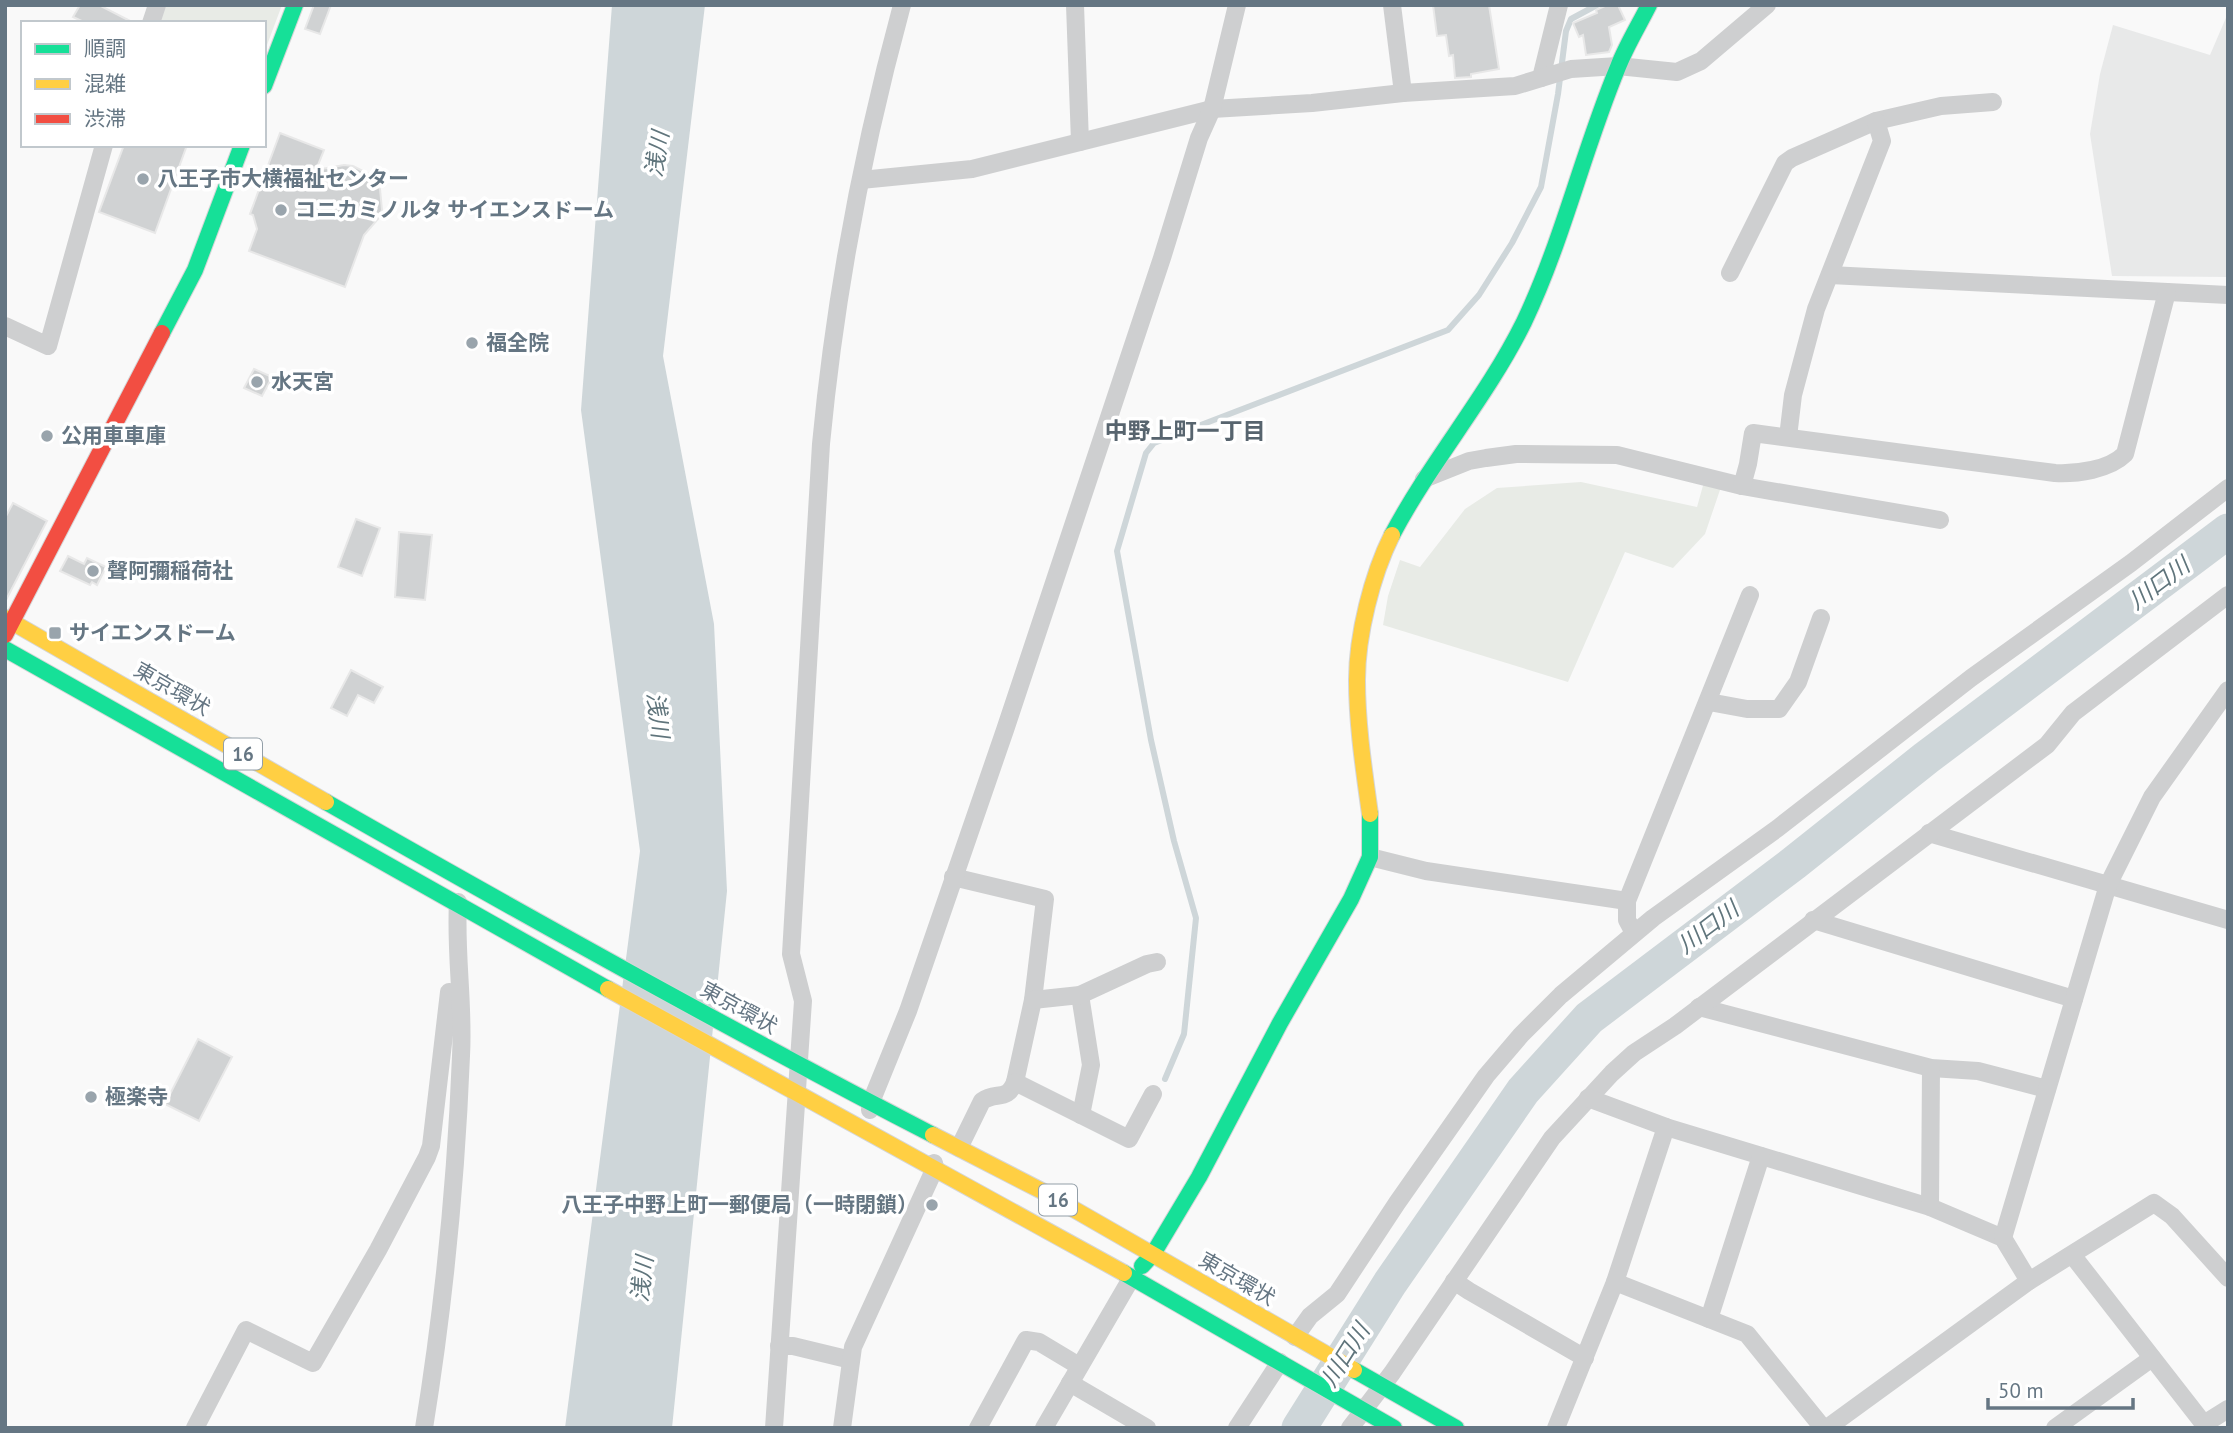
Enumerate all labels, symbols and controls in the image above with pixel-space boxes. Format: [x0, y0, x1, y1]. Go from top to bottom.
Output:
legend [21, 21, 266, 147]
text: 順調 [84, 35, 126, 62]
text: 混雑 [84, 70, 126, 97]
text: 渋滞 [84, 105, 126, 132]
water label: 浅川 [639, 126, 675, 179]
place label: 八王子市大横福祉センター [157, 165, 409, 192]
marker: 八王子市大横福祉センター [135, 171, 151, 187]
place label: コニカミノルタ サイエンスドーム [295, 196, 614, 223]
marker: コニカミノルタ サイエンスドーム [273, 202, 289, 218]
place label: 福全院 [486, 329, 549, 356]
marker: 福全院 [464, 335, 480, 351]
place label: 水天宮 [271, 368, 334, 395]
marker: 水天宮 [249, 374, 265, 390]
district label: 中野上町一丁目 [1105, 416, 1266, 445]
place label: 公用車車庫 [61, 422, 166, 449]
marker: 公用車車庫 [39, 428, 55, 444]
water label: 川口川 [2122, 548, 2197, 615]
place label: 聲阿彌稲荷社 [107, 557, 233, 584]
marker: 聲阿彌稲荷社 [85, 563, 101, 579]
place label: サイエンスドーム [69, 619, 236, 646]
marker: サイエンスドーム [47, 625, 63, 641]
street label: 東京環状 [129, 656, 215, 721]
water label: 浅川 [641, 690, 676, 743]
road number: 16 [224, 738, 262, 769]
water label: 川口川 [1671, 892, 1746, 959]
street label: 東京環状 [696, 975, 783, 1040]
place label: 極楽寺 [105, 1083, 168, 1110]
marker: 極楽寺 [83, 1089, 99, 1105]
road number: 16 [1039, 1184, 1077, 1216]
place label: 八王子中野上町一郵便局（一時閉鎖） [561, 1191, 918, 1218]
marker: 八王子中野上町一郵便局（一時閉鎖） [924, 1197, 940, 1213]
street label: 東京環状 [1194, 1246, 1280, 1311]
water label: 浅川 [624, 1251, 659, 1304]
water label: 川口川 [1314, 1315, 1377, 1392]
scale bar [1988, 1366, 2133, 1410]
text: 50 m [1998, 1377, 2044, 1404]

